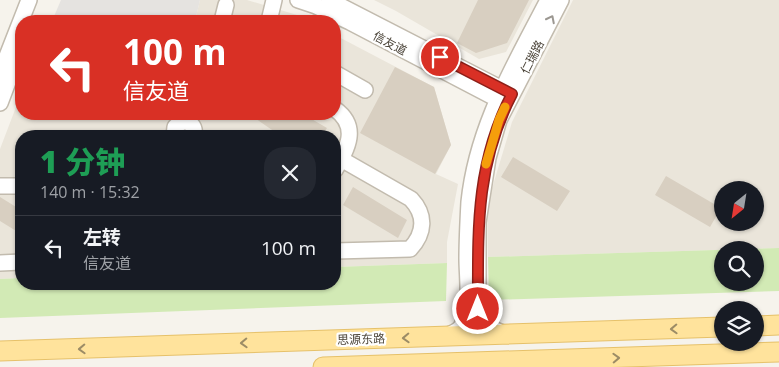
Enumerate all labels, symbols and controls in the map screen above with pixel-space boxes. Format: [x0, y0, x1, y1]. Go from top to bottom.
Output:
one-way arrow [545, 16, 555, 25]
street label: 信友道 [370, 27, 410, 59]
text: 100 m [123, 28, 227, 75]
icon: left [40, 35, 105, 100]
pin [419, 36, 461, 78]
street label: 仁瑞路 [516, 37, 548, 77]
icon: arrive [426, 43, 454, 71]
text: 信友道 [123, 75, 189, 105]
text: 1 分钟 [40, 141, 125, 182]
button: close [264, 147, 316, 199]
text: 140 m · 15:32 [40, 181, 140, 203]
north arrow [714, 181, 764, 231]
map controls [714, 181, 764, 351]
text: 左转 [83, 224, 121, 250]
icon: left [40, 234, 68, 262]
text: 100 m [261, 235, 316, 261]
button: search [714, 241, 764, 291]
text: 信友道 [83, 252, 131, 274]
position arrow [451, 282, 503, 334]
button: layers [714, 301, 764, 351]
one-way arrow [670, 323, 678, 334]
street label: 思源东路 [337, 330, 385, 348]
one-way arrow [402, 333, 410, 343]
one-way arrow [240, 338, 248, 349]
one-way arrow [77, 343, 85, 354]
one-way arrow [613, 352, 621, 363]

